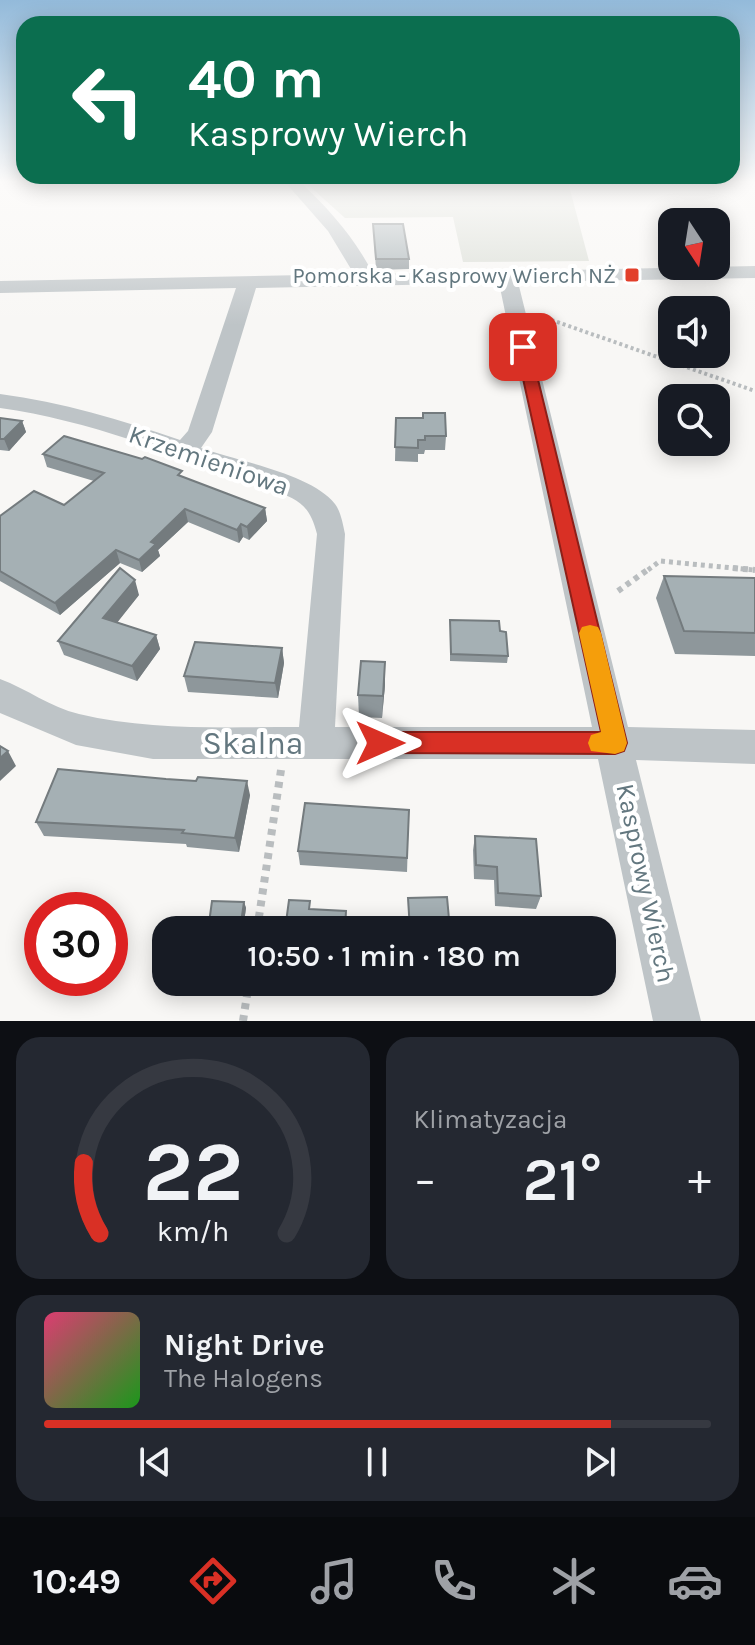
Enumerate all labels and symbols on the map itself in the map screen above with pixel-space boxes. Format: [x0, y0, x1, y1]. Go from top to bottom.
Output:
north arrow [658, 208, 730, 280]
place label: Pomorska - Kasprowy Wierch NŻ [292, 263, 616, 289]
marker: Pomorska - Kasprowy Wierch NŻ [623, 266, 641, 284]
pin [489, 313, 557, 381]
street label: Krzemieniowa [125, 419, 293, 502]
position arrow [338, 701, 422, 785]
street label: Skalna [203, 725, 303, 762]
street label: Kasprowy Wierch [609, 781, 682, 985]
speed limit sign: 30 [24, 892, 128, 996]

